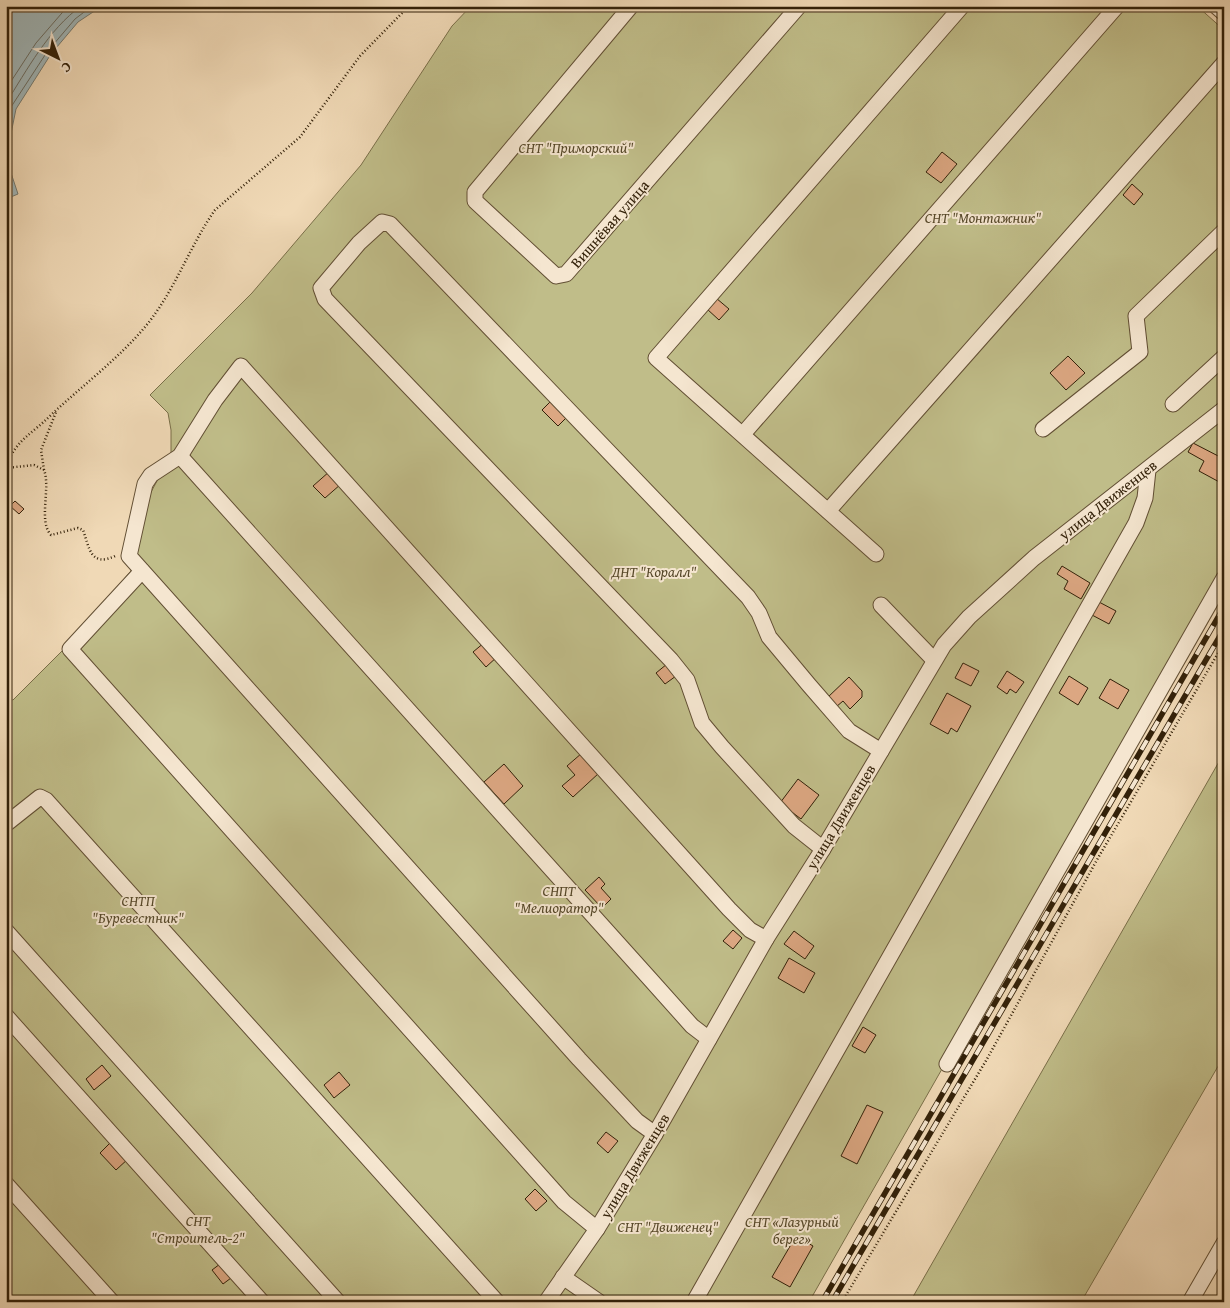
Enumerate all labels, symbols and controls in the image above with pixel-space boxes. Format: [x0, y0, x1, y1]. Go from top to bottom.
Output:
north arrow [32, 32, 82, 82]
text: С [57, 58, 76, 78]
park label: СНТ "Приморский" [518, 137, 634, 158]
street label: Вишнёвая улица [565, 174, 654, 272]
park label: СНТ "Монтажник" [925, 207, 1041, 228]
street label: улица Движенцев [1053, 455, 1161, 545]
park label: ДНТ "Коралл" [611, 561, 696, 582]
street label: улица Движенцев [800, 760, 880, 874]
park label: СНПТ "Мелиоратор" [514, 880, 604, 918]
park label: СНТП "Буревестник" [92, 890, 184, 928]
street label: улица Движенцев [594, 1109, 674, 1223]
park label: СНТ "Строитель-2" [151, 1210, 245, 1248]
park label: СНТ «Лазурный берег» [745, 1211, 839, 1249]
park label: СНТ "Движенец" [617, 1216, 719, 1237]

